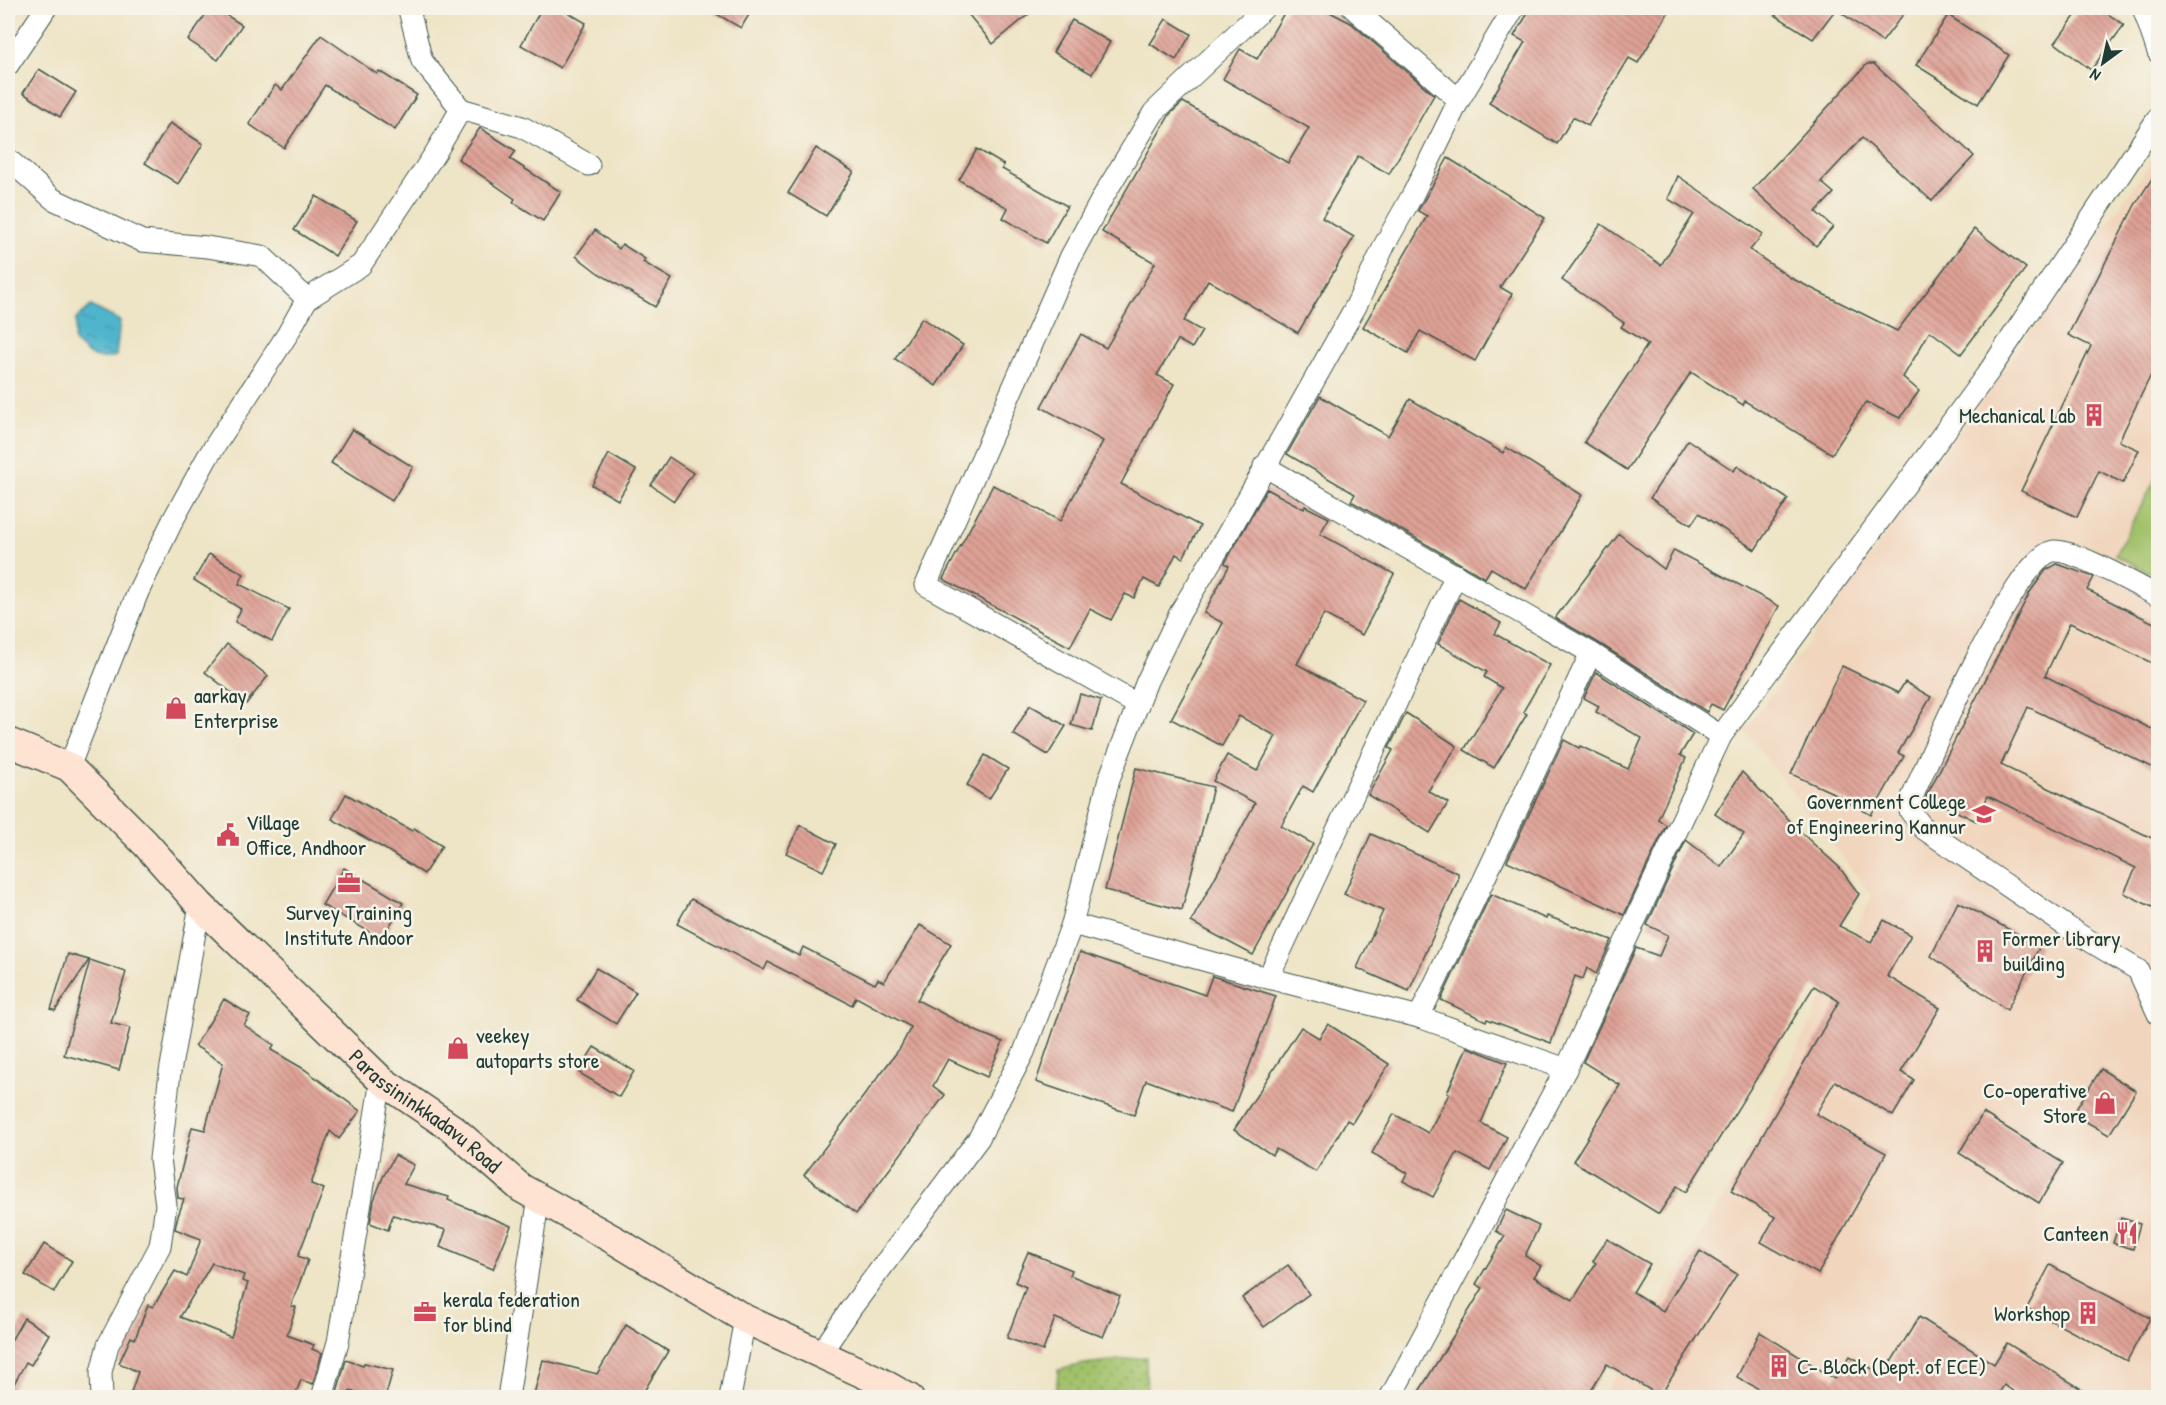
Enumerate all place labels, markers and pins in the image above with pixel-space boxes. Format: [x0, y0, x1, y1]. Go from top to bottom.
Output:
place label: Mechanical Lab [1959, 400, 2076, 430]
building icon: Mechanical Lab [2081, 402, 2107, 428]
place label: aarkay Enterprise [194, 680, 279, 735]
shop icon: aarkay Enterprise [163, 695, 189, 721]
place label: Government College of Engineering Kannur [1787, 786, 1967, 841]
school or university icon: Government College of Engineering Kannur [1971, 801, 1997, 827]
place label: Village Office, Andhoor [246, 807, 367, 862]
public building icon: Village Office, Andhoor [215, 822, 241, 848]
office icon: Survey Training Institute Andoor [336, 870, 362, 896]
place label: Survey Training Institute Andoor [284, 897, 414, 952]
place label: Former library building [2002, 923, 2121, 978]
building icon: Former library building [1972, 938, 1998, 964]
place label: veekey autoparts store [476, 1020, 600, 1075]
shop icon: veekey autoparts store [445, 1035, 471, 1061]
place label: Co-operative Store [1983, 1075, 2087, 1130]
shop icon: Co-operative Store [2092, 1090, 2118, 1116]
place label: Canteen [2043, 1218, 2109, 1248]
restaurant icon: Canteen [2114, 1220, 2140, 1246]
place label: kerala federation for blind [443, 1284, 580, 1339]
place label: Workshop [1994, 1298, 2071, 1328]
office icon: kerala federation for blind [412, 1299, 438, 1325]
building icon: Workshop [2075, 1300, 2101, 1326]
place label: C- Block (Dept. of ECE) [1797, 1351, 1986, 1381]
building icon: C- Block (Dept. of ECE) [1766, 1353, 1792, 1379]

